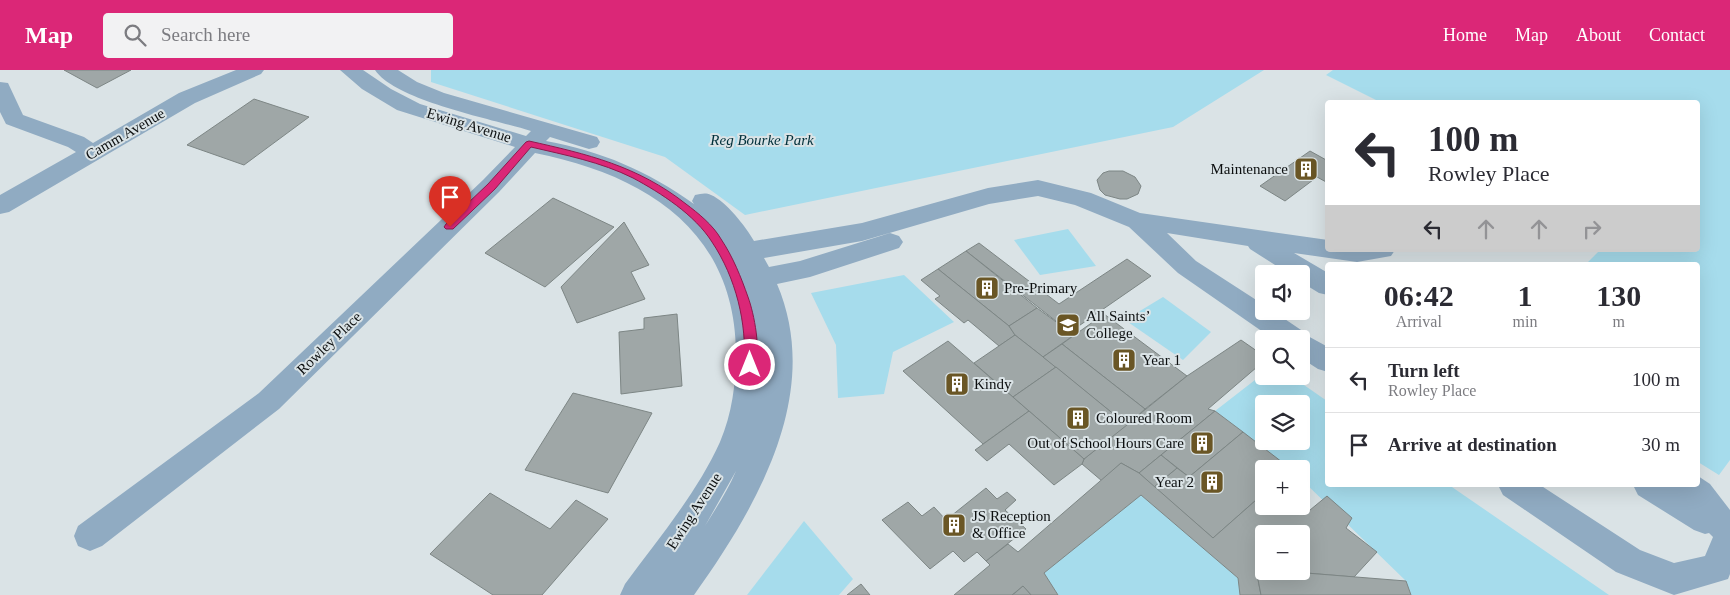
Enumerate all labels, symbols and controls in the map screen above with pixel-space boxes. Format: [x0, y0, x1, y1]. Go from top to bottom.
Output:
search box [103, 13, 453, 58]
icon: search [121, 21, 149, 49]
text: Map [25, 22, 73, 48]
text: Search here [161, 24, 250, 45]
text: Home [1443, 25, 1487, 45]
text: Map [1515, 25, 1548, 45]
text: About [1576, 25, 1621, 45]
text: Contact [1649, 25, 1705, 45]
street label: Camm Avenue [83, 105, 168, 163]
street label: Ewing Avenue [425, 105, 514, 146]
icon: left [1345, 120, 1410, 185]
text: 100 m [1428, 120, 1518, 159]
park label: Reg Bourke Park [709, 132, 814, 148]
building icon: Maintenance [1293, 156, 1319, 182]
place label: Maintenance [1211, 161, 1288, 177]
text: Rowley Place [1428, 161, 1550, 186]
pin [429, 176, 471, 227]
icon: arrive [436, 183, 464, 211]
icon: left [1419, 215, 1447, 243]
icon: ahead [1472, 215, 1500, 243]
icon: ahead [1525, 215, 1553, 243]
icon: right [1578, 215, 1606, 243]
map controls [1255, 265, 1310, 580]
button: sound [1255, 265, 1310, 320]
building icon: Pre-Primary [974, 275, 1000, 301]
text: 06:42 [1384, 279, 1454, 312]
text: 1 [1517, 279, 1532, 312]
text: 130 [1596, 279, 1641, 312]
place label: Pre-Primary [1004, 280, 1078, 296]
street label: Rowley Place [294, 308, 365, 378]
place label: All Saints’ College [1086, 308, 1151, 341]
school or university icon: All Saints’ College [1055, 312, 1081, 338]
text: Arrival [1396, 313, 1442, 330]
text: min [1513, 313, 1537, 330]
text: m [1612, 313, 1625, 330]
button: search [1255, 330, 1310, 385]
position arrow [723, 338, 775, 390]
building icon: Year 1 [1111, 347, 1137, 373]
place label: Year 1 [1142, 352, 1181, 368]
text: Turn left [1388, 360, 1460, 381]
icon: left [1345, 366, 1373, 394]
text: 100 m [1632, 369, 1680, 390]
building icon: Kindy [944, 371, 970, 397]
place label: Kindy [974, 376, 1012, 392]
text: Rowley Place [1388, 382, 1476, 399]
button: layers [1255, 395, 1310, 450]
building icon: Coloured Room [1065, 405, 1091, 431]
place label: Coloured Room [1096, 410, 1193, 426]
building icon: Out of School Hours Care [1189, 430, 1215, 456]
icon: arrive [1345, 431, 1373, 459]
text: Arrive at destination [1388, 434, 1557, 455]
text: 30 m [1641, 434, 1680, 455]
place label: Out of School Hours Care [1027, 435, 1184, 451]
button: + [1255, 460, 1310, 515]
building icon: Year 2 [1199, 469, 1225, 495]
street label: Ewing Avenue [663, 470, 725, 552]
place label: Year 2 [1155, 474, 1194, 490]
place label: JS Reception & Office [972, 508, 1051, 541]
building icon: JS Reception & Office [941, 512, 967, 538]
button: − [1255, 525, 1310, 580]

